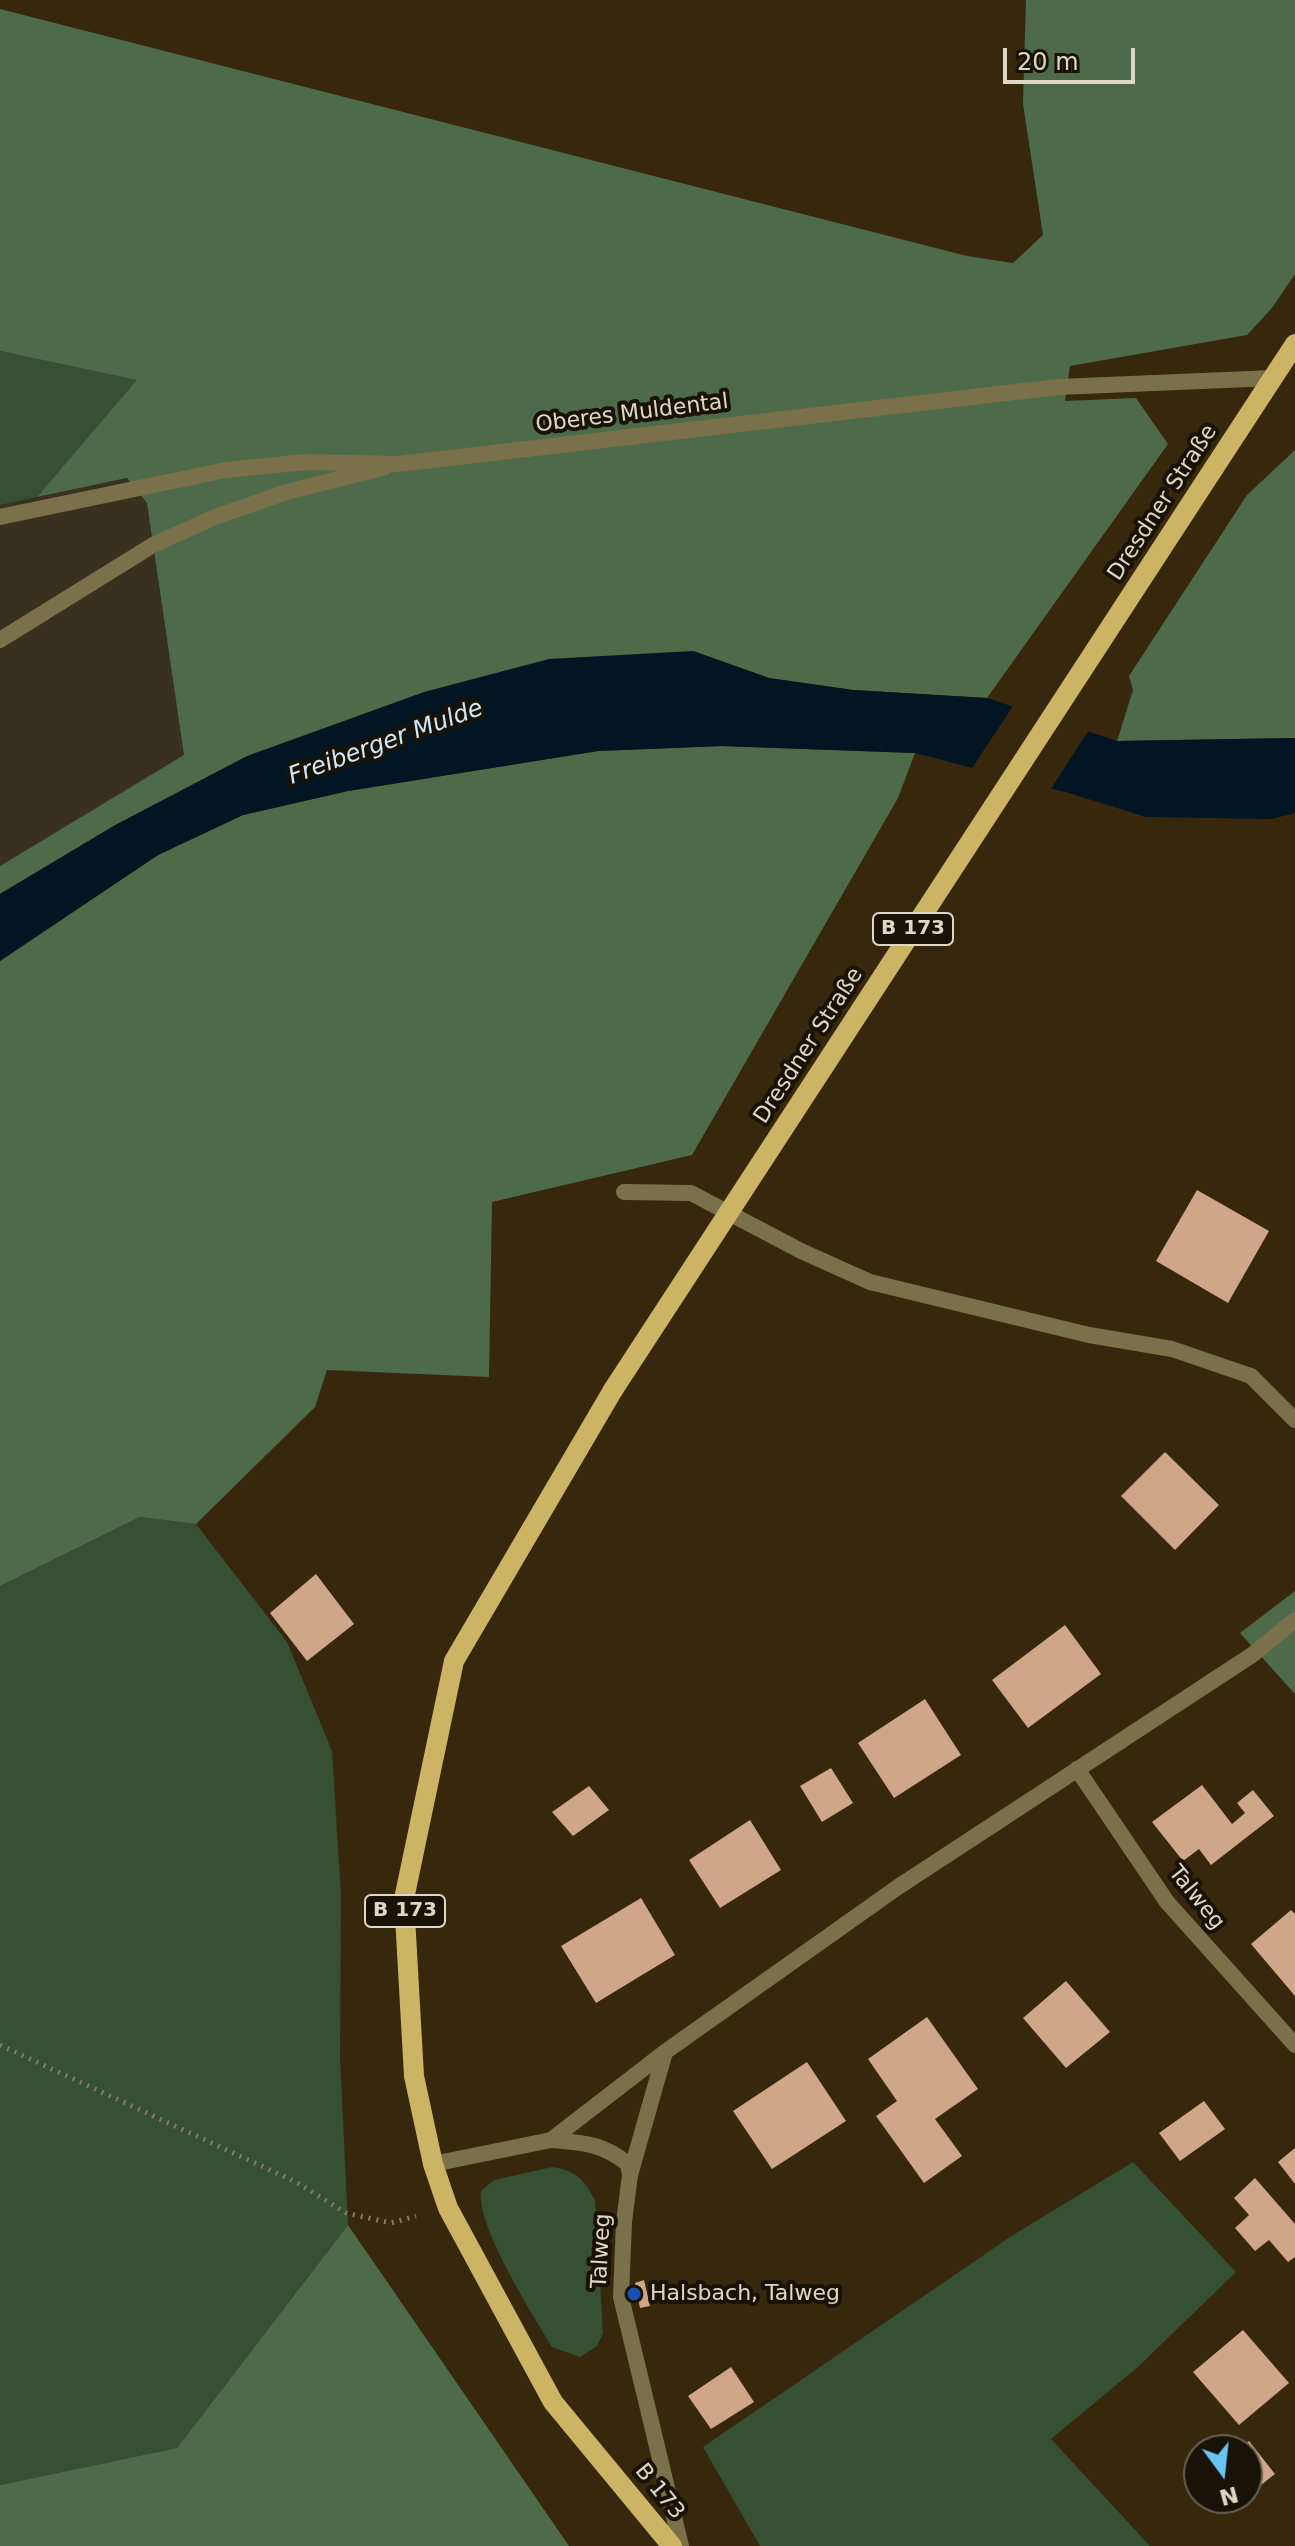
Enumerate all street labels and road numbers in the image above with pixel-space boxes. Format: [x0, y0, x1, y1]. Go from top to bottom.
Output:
street label: Oberes Muldental [534, 389, 730, 439]
street label: Dresdner Straße [1103, 420, 1223, 586]
road number: B 173 [873, 913, 953, 945]
street label: Dresdner Straße [749, 963, 869, 1129]
street label: Talweg [1162, 1861, 1230, 1935]
road number: B 173 [365, 1895, 445, 1927]
street label: Talweg [587, 2213, 617, 2289]
street label: B 173 [629, 2459, 689, 2525]

